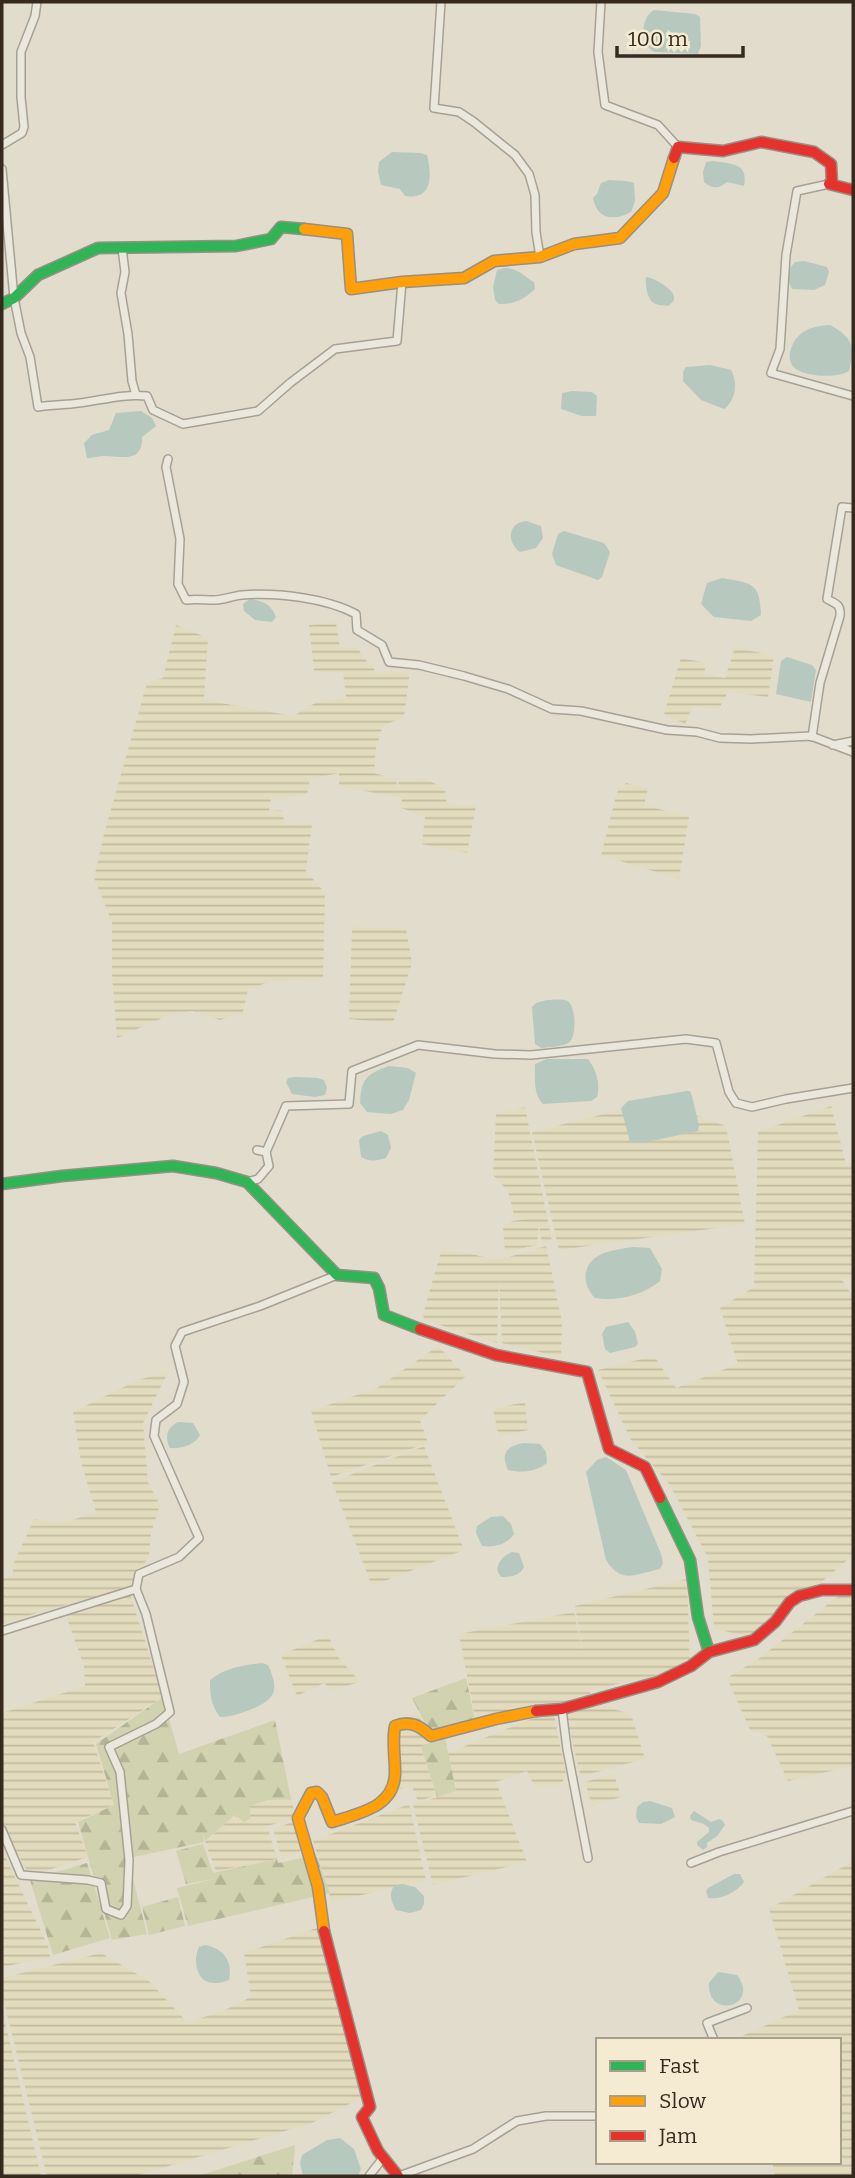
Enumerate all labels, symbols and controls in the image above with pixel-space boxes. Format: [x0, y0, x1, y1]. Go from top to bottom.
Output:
scale bar [617, 14, 743, 58]
text: 100 m [628, 26, 688, 52]
legend [596, 2038, 841, 2164]
text: Fast [659, 2053, 700, 2079]
text: Slow [659, 2088, 706, 2114]
text: Jam [658, 2123, 697, 2149]

